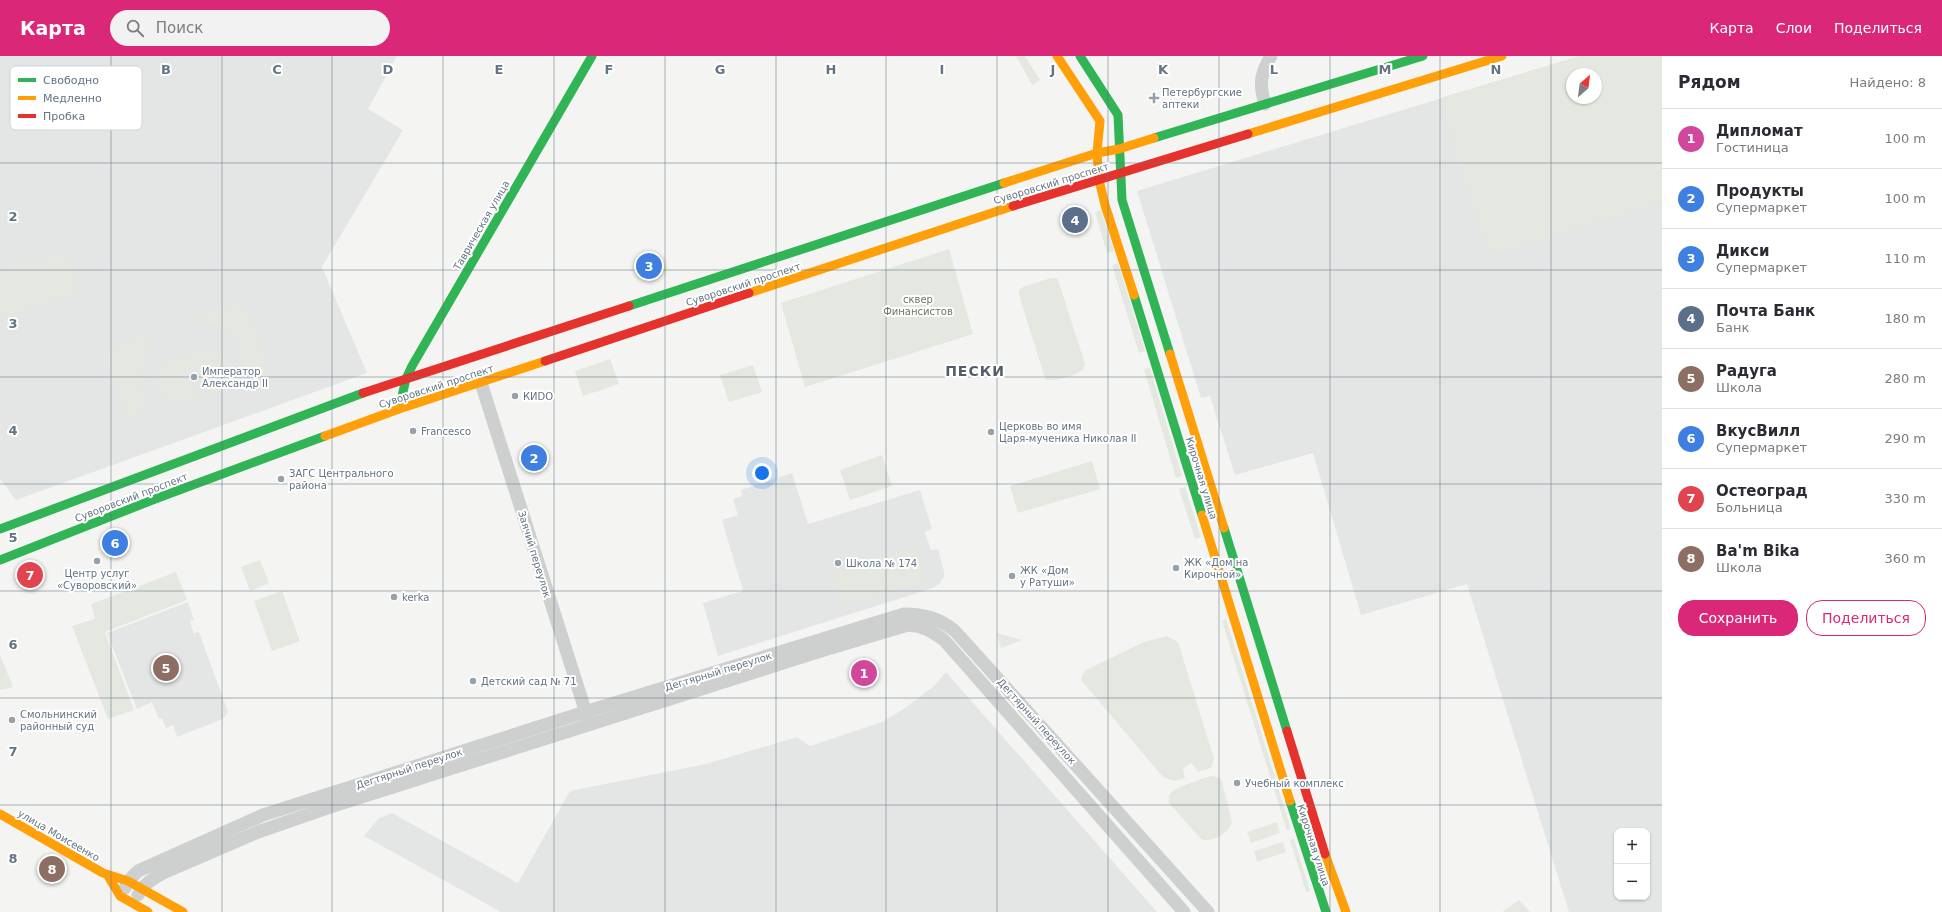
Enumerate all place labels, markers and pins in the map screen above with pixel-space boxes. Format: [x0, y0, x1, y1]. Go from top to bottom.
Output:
place label: Петербургские аптеки [1162, 87, 1242, 110]
marker: Петербургские аптеки [1149, 93, 1159, 103]
pin: 4 [1062, 205, 1088, 235]
pin: 3 [636, 251, 662, 281]
place label: Император Александр II [202, 366, 268, 389]
marker: Император Александр II [189, 372, 199, 382]
marker: КИDO [510, 391, 520, 401]
place label: КИDO [523, 391, 553, 402]
place label: Церковь во имя Царя-мученика Николая II [999, 421, 1137, 444]
marker: Francesco [408, 426, 418, 436]
place label: Francesco [421, 426, 471, 437]
marker: Церковь во имя Царя-мученика Николая II [986, 427, 996, 437]
pin: 2 [521, 443, 547, 473]
place label: ЗАГС Центрального района [289, 468, 394, 491]
marker: ЗАГС Центрального района [276, 474, 286, 484]
pin: 6 [102, 528, 128, 558]
marker: Центр услуг «Суворовский» [92, 556, 102, 566]
place label: ЖК «Дом на Кирочной» [1184, 557, 1249, 580]
marker: Школа № 174 [833, 558, 843, 568]
place label: Школа № 174 [846, 558, 917, 569]
pin: 7 [17, 560, 43, 590]
marker: ЖК «Дом на Кирочной» [1171, 563, 1181, 573]
place label: ЖК «Дом у Ратуши» [1020, 565, 1075, 588]
place label: Центр услуг «Суворовский» [57, 568, 137, 591]
marker: ЖК «Дом у Ратуши» [1007, 571, 1017, 581]
marker: kerka [389, 592, 399, 602]
place label: kerka [402, 592, 429, 603]
pin: 5 [153, 653, 179, 683]
pin: 1 [851, 658, 877, 688]
marker: Детский сад № 71 [468, 676, 478, 686]
place label: Детский сад № 71 [481, 676, 577, 687]
place label: Смольнинский районный суд [20, 709, 97, 732]
marker: Смольнинский районный суд [7, 715, 17, 725]
marker: Учебный комплекс [1232, 778, 1242, 788]
place label: Учебный комплекс [1245, 778, 1344, 789]
pin: 8 [39, 854, 65, 884]

